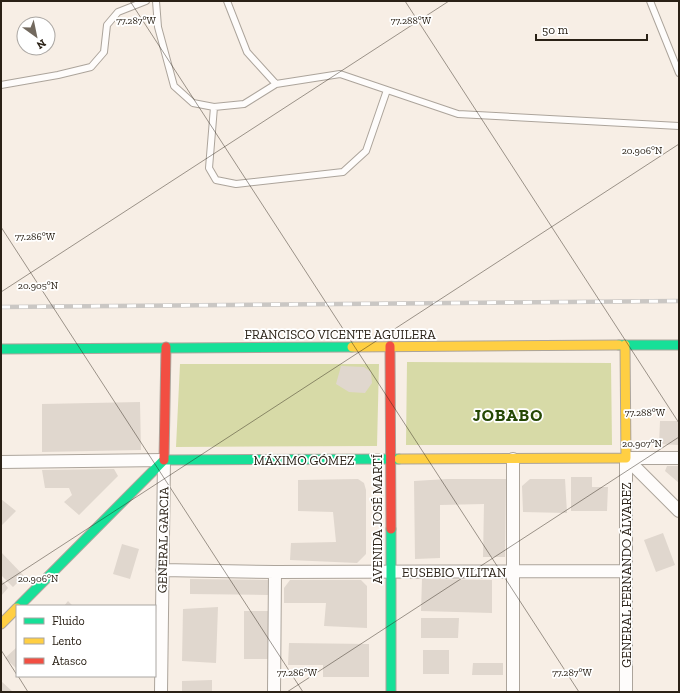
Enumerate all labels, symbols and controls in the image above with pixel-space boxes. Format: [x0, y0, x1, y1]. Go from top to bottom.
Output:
text: 77.287°W [116, 15, 156, 27]
text: 77.288°W [391, 15, 432, 27]
north arrow [16, 16, 56, 56]
scale bar [536, 16, 647, 42]
text: 50 m [542, 23, 569, 37]
text: N [34, 36, 48, 52]
text: 20.906°N [622, 145, 663, 157]
text: 77.286°W [15, 231, 56, 243]
text: 20.905°N [18, 280, 59, 292]
street label: FRANCISCO VICENTE AGUILERA [244, 327, 436, 342]
district label: JOBABO [473, 405, 543, 425]
text: 77.288°W [625, 407, 666, 419]
text: 20.907°N [622, 438, 663, 450]
street label: MÁXIMO GÓMEZ [254, 453, 355, 468]
street label: AVENIDA JOSÉ MARTÍ [370, 454, 385, 584]
street label: GENERAL FERNANDO ÁLVAREZ [619, 482, 634, 668]
street label: GENERAL GARCIA [155, 486, 171, 593]
street label: EUSEBIO VILITAN [402, 565, 507, 580]
text: 20.906°N [18, 573, 59, 585]
legend [16, 605, 156, 677]
text: Fluido [52, 614, 85, 628]
text: Lento [52, 634, 82, 648]
text: Atasco [52, 654, 87, 668]
text: 77.286°W [277, 667, 318, 679]
text: 77.287°W [552, 667, 592, 679]

